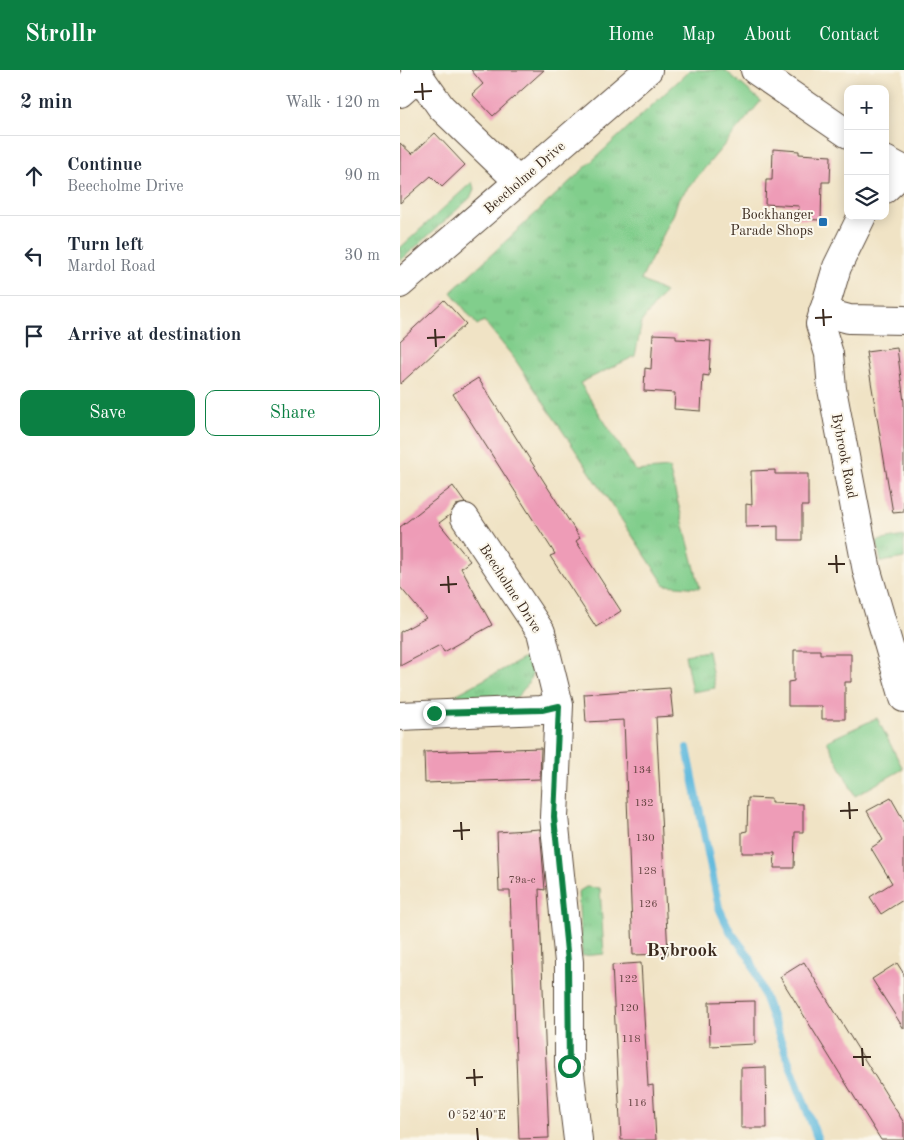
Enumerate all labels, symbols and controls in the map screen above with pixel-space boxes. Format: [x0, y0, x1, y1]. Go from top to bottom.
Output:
text: Strollr [25, 23, 96, 47]
text: Home [608, 26, 654, 44]
text: Map [682, 26, 715, 44]
text: About [743, 26, 791, 44]
text: Contact [819, 26, 879, 44]
map controls [844, 85, 889, 220]
button: + [844, 85, 889, 130]
text: 2 min [20, 92, 73, 113]
text: Walk · 120 m [285, 95, 380, 111]
button: − [844, 130, 889, 175]
street label: Beecholme Drive [482, 139, 568, 217]
text: Continue [67, 156, 142, 175]
icon: ahead [20, 162, 48, 190]
text: 90 m [344, 168, 380, 184]
button: layers [844, 175, 889, 220]
text: Beecholme Drive [67, 179, 184, 195]
place label: Bockhanger Parade Shops [730, 208, 813, 238]
marker: Bockhanger Parade Shops [817, 216, 829, 228]
text: Turn left [67, 236, 144, 255]
icon: left [20, 242, 48, 270]
text: 30 m [344, 248, 380, 264]
text: Mardol Road [67, 259, 156, 275]
icon: arrive [20, 322, 48, 350]
text: Arrive at destination [67, 326, 241, 345]
button: Save [20, 390, 195, 436]
button: Share [205, 390, 380, 436]
street label: Bybrook Road [829, 413, 859, 500]
street label: Beecholme Drive [476, 542, 544, 635]
route end [423, 702, 446, 725]
house number: 134 [632, 765, 652, 776]
house number: 132 [634, 798, 654, 809]
house number: 130 [635, 833, 655, 844]
house number: 128 [637, 866, 657, 877]
house number: 79a-c [508, 875, 536, 886]
house number: 126 [638, 899, 658, 910]
district label: Bybrook [646, 942, 718, 961]
house number: 122 [618, 974, 638, 985]
house number: 120 [619, 1003, 639, 1014]
house number: 118 [621, 1034, 641, 1045]
route start [558, 1055, 581, 1078]
house number: 116 [627, 1098, 647, 1109]
text: 0°52'40"E [448, 1109, 506, 1122]

